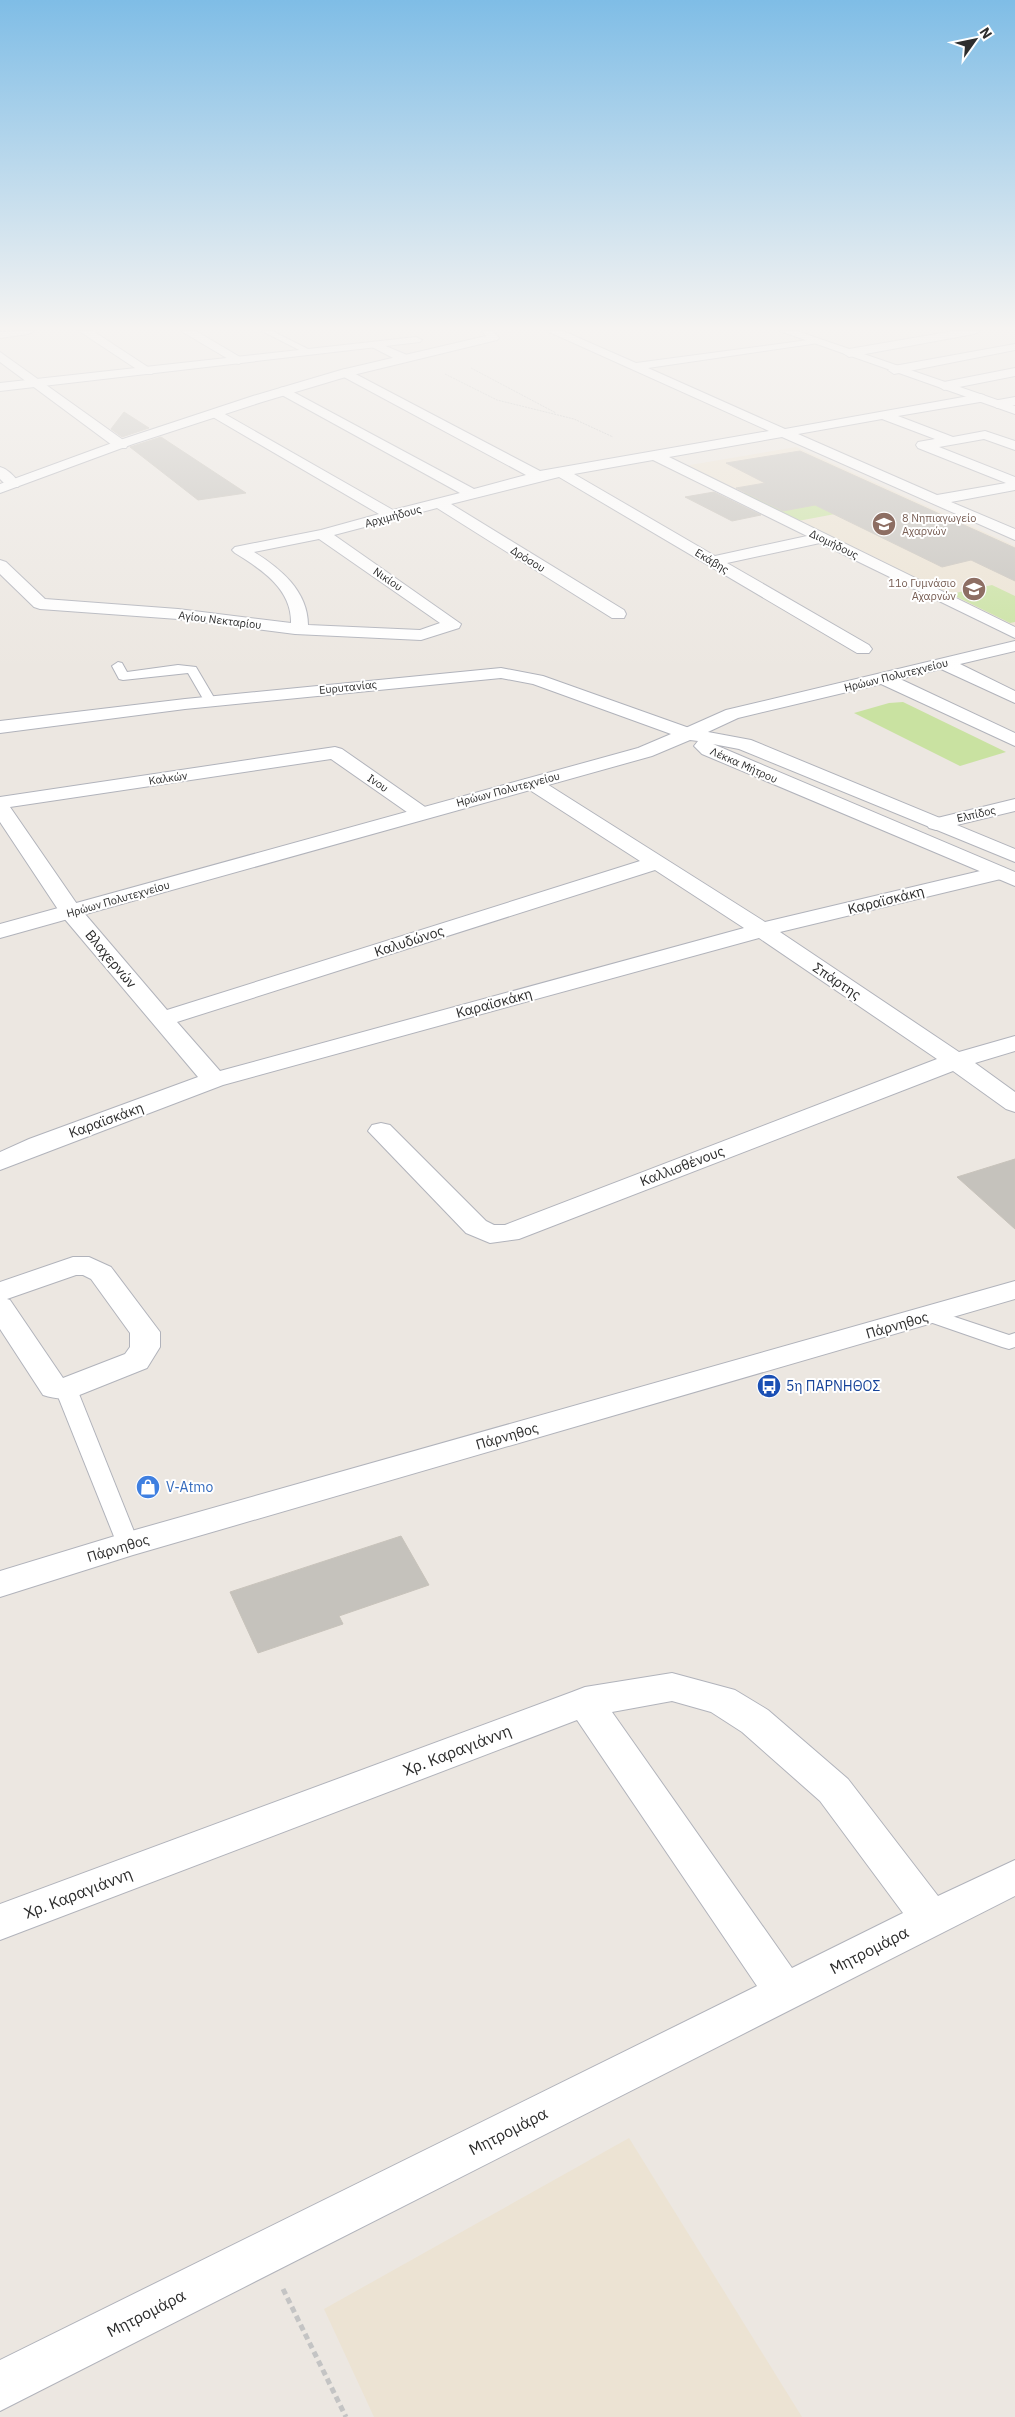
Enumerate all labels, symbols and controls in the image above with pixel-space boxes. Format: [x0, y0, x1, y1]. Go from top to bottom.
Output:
north arrow [950, 15, 1000, 65]
text: N [976, 24, 996, 42]
street label: Αρχιμήδους [363, 502, 423, 530]
school or university icon: 8 Νηπιαγωγείο Αχαρνών [871, 511, 897, 537]
place label: 8 Νηπιαγωγείο Αχαρνών [902, 511, 976, 538]
street label: Διομήδους [807, 526, 861, 562]
street label: Δρόσου [508, 543, 548, 575]
street label: Εκάβης [692, 545, 732, 577]
street label: Νικίου [371, 564, 405, 594]
place label: 11ο Γυμνάσιο Αχαρνών [888, 576, 956, 603]
school or university icon: 11ο Γυμνάσιο Αχαρνών [961, 576, 987, 602]
street label: Αγίου Νεκταρίου [178, 608, 262, 632]
street label: Ηρώων Πολυτεχνείου [842, 655, 950, 695]
street label: Ευρυτανίας [318, 677, 378, 697]
street label: Λέκκα Μήτρου [708, 744, 780, 786]
street label: Καλκών [148, 768, 189, 788]
street label: Ηρώων Πολυτεχνείου [455, 768, 561, 810]
street label: Ινου [365, 771, 391, 795]
street label: Ελπίδος [955, 803, 997, 825]
street label: Ηρώων Πολυτεχνείου [65, 878, 171, 920]
street label: Καραϊσκάκη [846, 882, 926, 918]
street label: Καλυδώνος [372, 921, 446, 961]
street label: Βλαχερνών [81, 926, 141, 992]
street label: Σπάρτης [809, 958, 865, 1004]
street label: Καραϊσκάκη [454, 984, 534, 1022]
street label: Καραϊσκάκη [66, 1098, 146, 1142]
street label: Καλλισθένους [637, 1142, 727, 1190]
street label: Πάρνηθος [864, 1307, 931, 1343]
bus stop icon: 5η ΠΑΡΝΗΘΟΣ [756, 1373, 782, 1399]
place label: 5η ΠΑΡΝΗΘΟΣ [786, 1377, 880, 1395]
street label: Πάρνηθος [474, 1418, 541, 1454]
shop icon: V-Atmo [135, 1474, 161, 1500]
place label: V-Atmo [166, 1478, 214, 1496]
street label: Πάρνηθος [85, 1530, 152, 1566]
street label: Χρ. Καραγιάννη [400, 1720, 514, 1780]
street label: Χρ. Καραγιάννη [21, 1863, 135, 1923]
street label: Μητρομάρα [826, 1922, 912, 1978]
street label: Μητρομάρα [465, 2103, 551, 2159]
street label: Μητρομάρα [103, 2285, 189, 2341]

